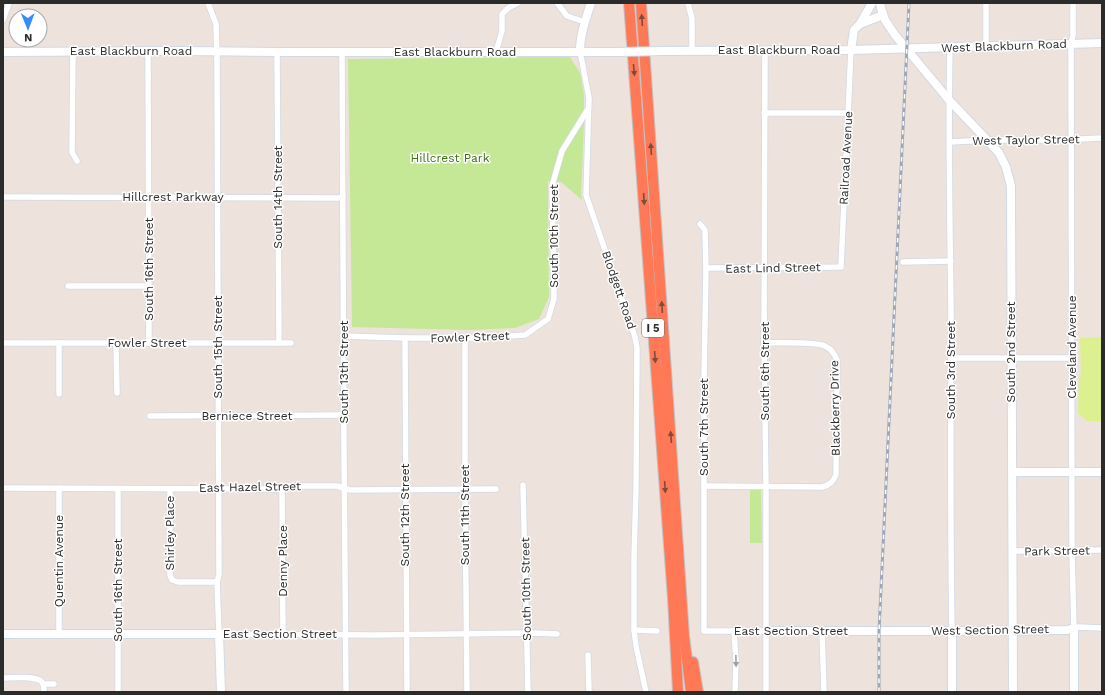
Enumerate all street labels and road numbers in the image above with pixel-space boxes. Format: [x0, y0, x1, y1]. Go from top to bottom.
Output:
street label: West Blackburn Road [941, 37, 1067, 55]
street label: East Blackburn Road [718, 43, 840, 57]
street label: East Blackburn Road [70, 44, 192, 58]
street label: East Blackburn Road [394, 45, 516, 59]
street label: Railroad Avenue [837, 111, 855, 205]
street label: West Taylor Street [972, 132, 1080, 148]
street label: South 14th Street [271, 145, 285, 249]
street label: South 10th Street [547, 184, 561, 288]
street label: Hillcrest Parkway [122, 190, 225, 204]
street label: South 16th Street [142, 217, 156, 321]
street label: Blodgett Road [599, 249, 639, 331]
street label: East Lind Street [725, 260, 821, 276]
street label: Cleveland Avenue [1065, 295, 1079, 399]
street label: South 15th Street [211, 296, 225, 398]
street label: South 2nd Street [1004, 301, 1018, 403]
road number: I 5 [642, 319, 664, 337]
street label: South 13th Street [337, 321, 351, 423]
street label: South 3rd Street [944, 321, 958, 419]
street label: South 6th Street [758, 322, 772, 420]
street label: Fowler Street [430, 329, 510, 345]
street label: Fowler Street [107, 336, 187, 350]
street label: Blackberry Drive [827, 360, 843, 456]
street label: South 7th Street [697, 378, 711, 476]
street label: Berniece Street [201, 409, 293, 423]
street label: South 12th Street [398, 464, 412, 566]
street label: South 11th Street [458, 465, 472, 565]
street label: East Hazel Street [199, 479, 301, 495]
street label: Shirley Place [163, 495, 177, 570]
street label: Quentin Avenue [52, 515, 66, 607]
street label: Denny Place [276, 525, 290, 597]
street label: South 10th Street [518, 537, 534, 641]
street label: South 16th Street [111, 538, 125, 642]
street label: Park Street [1024, 543, 1090, 559]
street label: West Section Street [931, 622, 1049, 638]
street label: East Section Street [734, 624, 848, 638]
street label: East Section Street [223, 627, 337, 641]

